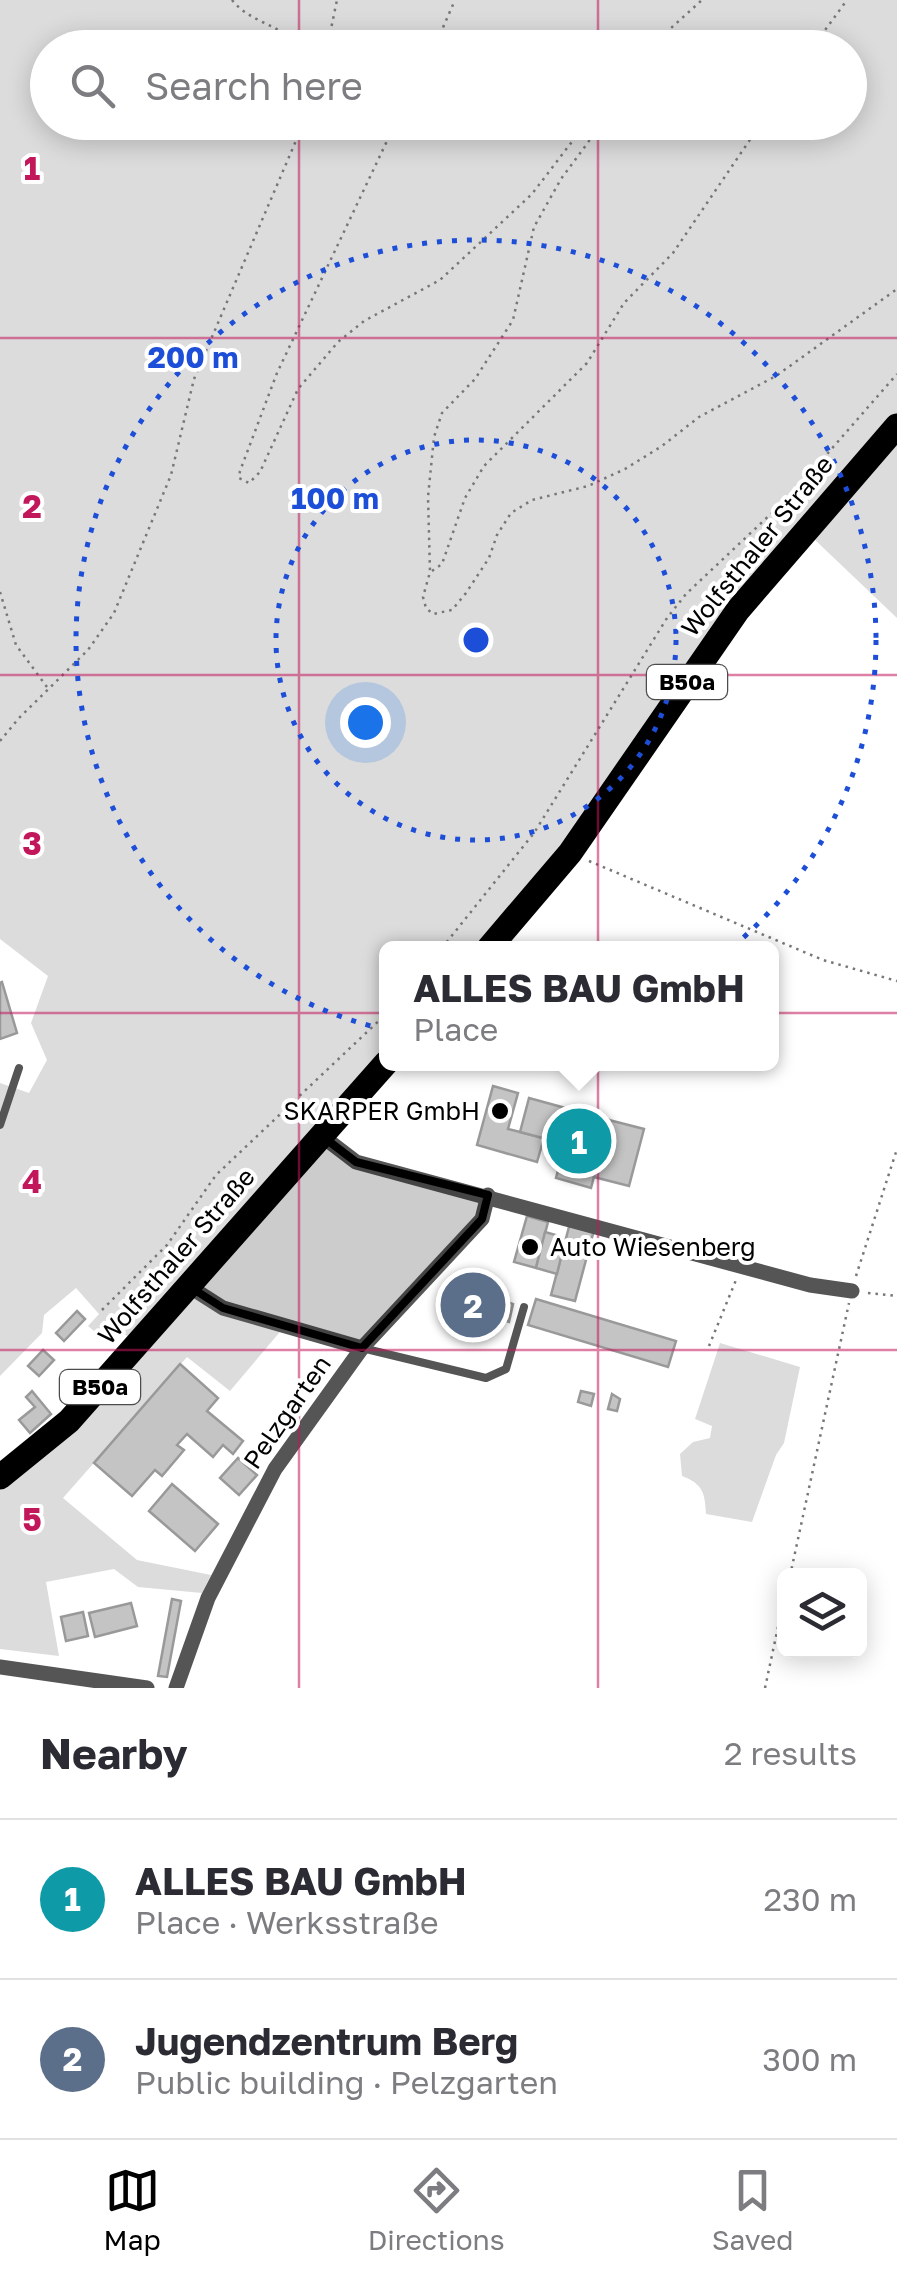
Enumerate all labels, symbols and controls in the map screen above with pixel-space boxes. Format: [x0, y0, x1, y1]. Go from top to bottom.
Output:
search box [30, 30, 867, 140]
icon: search [65, 58, 120, 113]
text: Search here [145, 63, 363, 108]
text: 1 [24, 149, 40, 187]
text: 200 m [147, 339, 239, 375]
street label: Wolfsthaler Straße [674, 449, 839, 642]
text: 100 m [291, 480, 379, 516]
text: 2 [22, 487, 42, 525]
centre of rings [458, 622, 494, 658]
road number: B50a [647, 665, 727, 699]
your location [340, 697, 391, 748]
text: 3 [22, 824, 42, 862]
popup [379, 941, 779, 1071]
text: ALLES BAU GmbH [413, 965, 745, 1010]
text: Place [413, 1010, 498, 1048]
place label: SKARPER GmbH [283, 1095, 480, 1126]
marker: SKARPER GmbH [489, 1100, 511, 1122]
pin: 1 [546, 1104, 612, 1178]
street label: Wolfsthaler Straße [91, 1161, 261, 1350]
text: 4 [22, 1162, 42, 1200]
place label: Auto Wiesenberg [550, 1231, 756, 1262]
marker: Auto Wiesenberg [519, 1236, 541, 1258]
pin: 2 [440, 1268, 506, 1342]
street label: Pelzgarten [236, 1349, 337, 1474]
road number: B50a [60, 1370, 140, 1404]
text: 5 [22, 1500, 42, 1538]
map controls [777, 1568, 867, 1658]
button: layers [777, 1568, 867, 1658]
text: Nearby [40, 1728, 188, 1778]
text: 2 results [724, 1734, 857, 1772]
text: ALLES BAU GmbH [135, 1858, 467, 1903]
text: 1 [64, 1880, 81, 1918]
text: 230 m [764, 1880, 857, 1918]
text: Place · Werksstraße [135, 1903, 439, 1941]
text: Jugendzentrum Berg [135, 2018, 518, 2063]
text: 2 [63, 2040, 82, 2078]
text: 300 m [762, 2040, 857, 2078]
text: Public building · Pelzgarten [135, 2063, 558, 2101]
tab: Map [104, 2163, 161, 2256]
tab: Directions [368, 2163, 505, 2256]
tab: Saved [712, 2163, 793, 2256]

